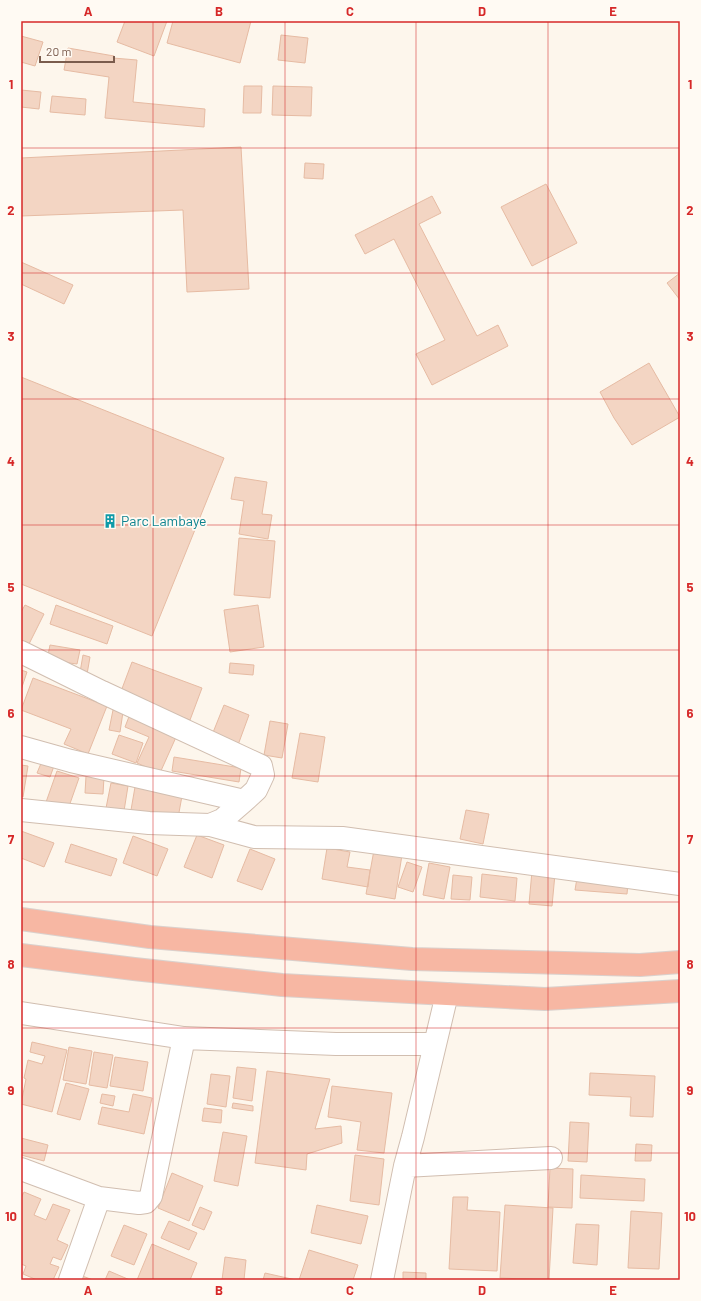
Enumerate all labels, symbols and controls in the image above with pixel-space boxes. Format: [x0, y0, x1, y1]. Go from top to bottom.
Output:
text: A [84, 3, 93, 19]
text: B [215, 3, 223, 19]
text: C [346, 3, 354, 19]
text: D [478, 3, 486, 19]
text: E [609, 3, 617, 19]
scale bar [40, 38, 114, 64]
text: 20 m [46, 44, 72, 58]
text: 1 [9, 76, 13, 92]
text: 1 [688, 76, 692, 92]
text: 2 [7, 202, 15, 218]
text: 2 [686, 202, 694, 218]
text: 3 [7, 328, 15, 344]
text: 3 [686, 328, 694, 344]
text: 4 [7, 453, 15, 469]
text: 4 [686, 453, 694, 469]
place label: Parc Lambaye [121, 512, 207, 529]
building icon: Parc Lambaye [102, 513, 118, 529]
text: 5 [7, 579, 15, 595]
text: 5 [686, 579, 694, 595]
text: 6 [8, 705, 15, 721]
text: 6 [687, 705, 694, 721]
text: 7 [8, 831, 15, 847]
text: 7 [687, 831, 694, 847]
text: 8 [7, 956, 15, 972]
text: 8 [686, 956, 694, 972]
text: 9 [8, 1082, 15, 1098]
text: 9 [687, 1082, 694, 1098]
text: 10 [5, 1208, 17, 1224]
text: 10 [684, 1208, 696, 1224]
text: A [84, 1282, 93, 1298]
text: B [215, 1282, 223, 1298]
text: C [346, 1282, 354, 1298]
text: D [478, 1282, 486, 1298]
text: E [609, 1282, 617, 1298]

